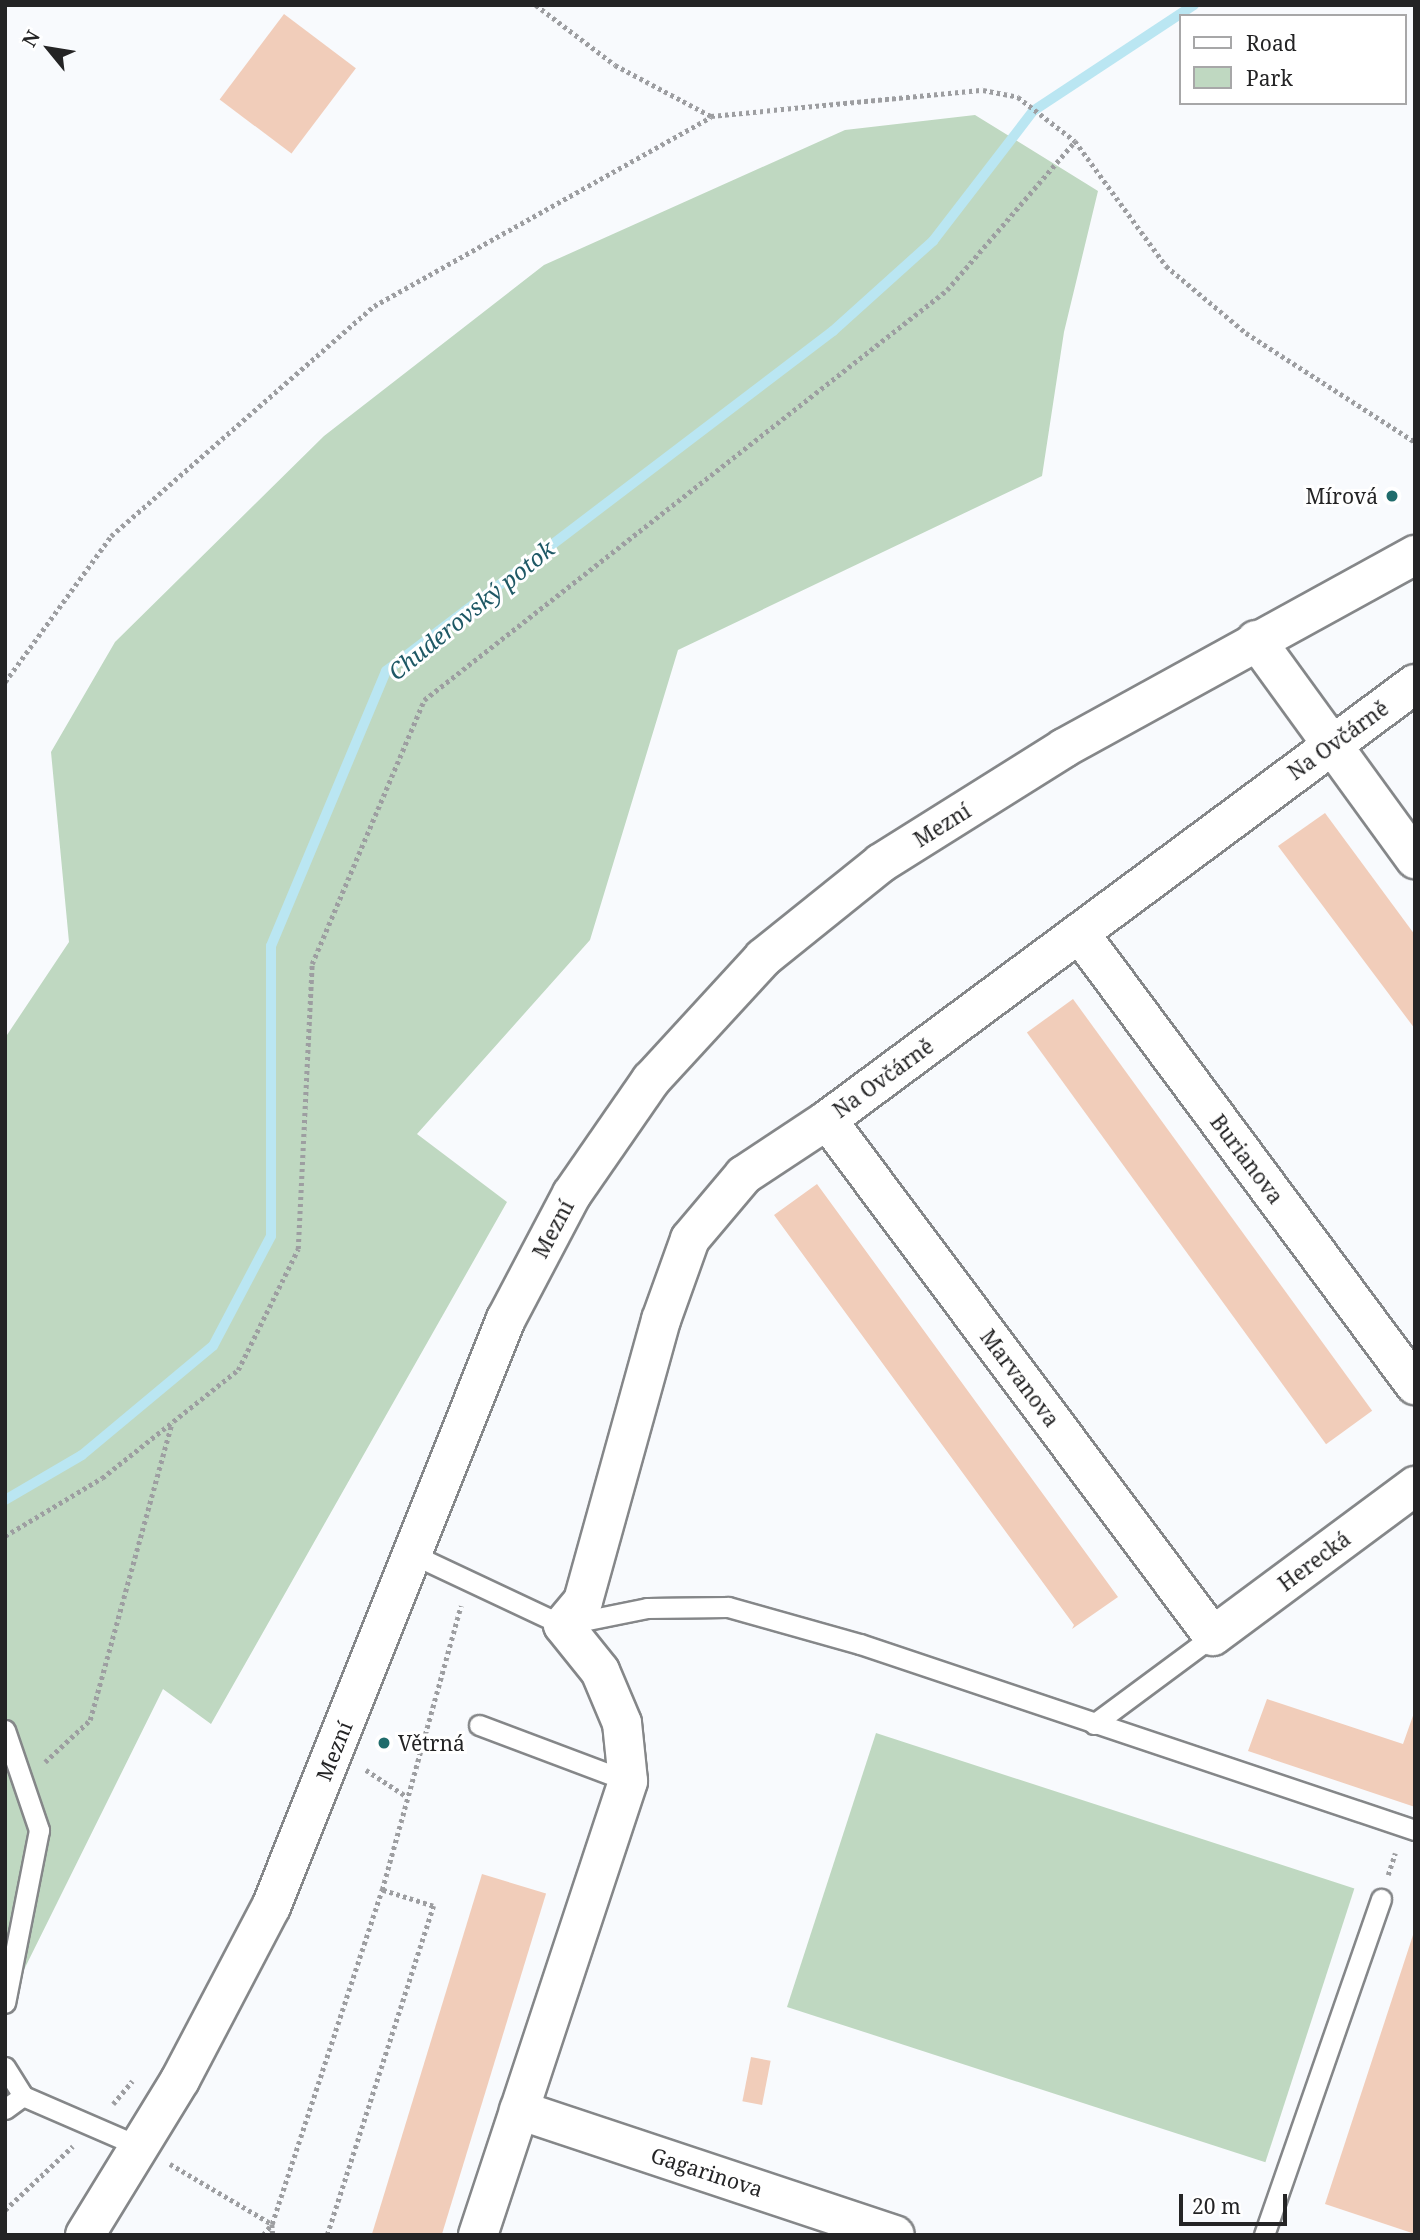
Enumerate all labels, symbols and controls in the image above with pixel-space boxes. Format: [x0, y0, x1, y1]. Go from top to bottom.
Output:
north arrow [14, 14, 84, 84]
legend [1178, 14, 1406, 105]
text: N [16, 26, 46, 51]
text: Road [1246, 29, 1297, 57]
text: Park [1246, 64, 1293, 92]
place label: Mírová [1306, 483, 1378, 509]
marker: Mírová [1384, 488, 1400, 504]
water label: Chuderovský potok [382, 535, 560, 685]
street label: Na Ovčárně [1283, 695, 1393, 785]
street label: Mezní [909, 798, 975, 852]
street label: Na Ovčárně [828, 1033, 938, 1123]
street label: Burianova [1205, 1109, 1289, 1209]
street label: Mezní [527, 1196, 579, 1262]
street label: Marvanova [975, 1324, 1065, 1432]
street label: Herecká [1273, 1526, 1355, 1596]
street label: Mezní [311, 1718, 357, 1784]
place label: Větrná [398, 1730, 465, 1756]
marker: Větrná [376, 1735, 392, 1751]
street label: Gagarinova [648, 2142, 766, 2202]
scale bar [1182, 2180, 1290, 2224]
text: 20 m [1192, 2192, 1241, 2220]

